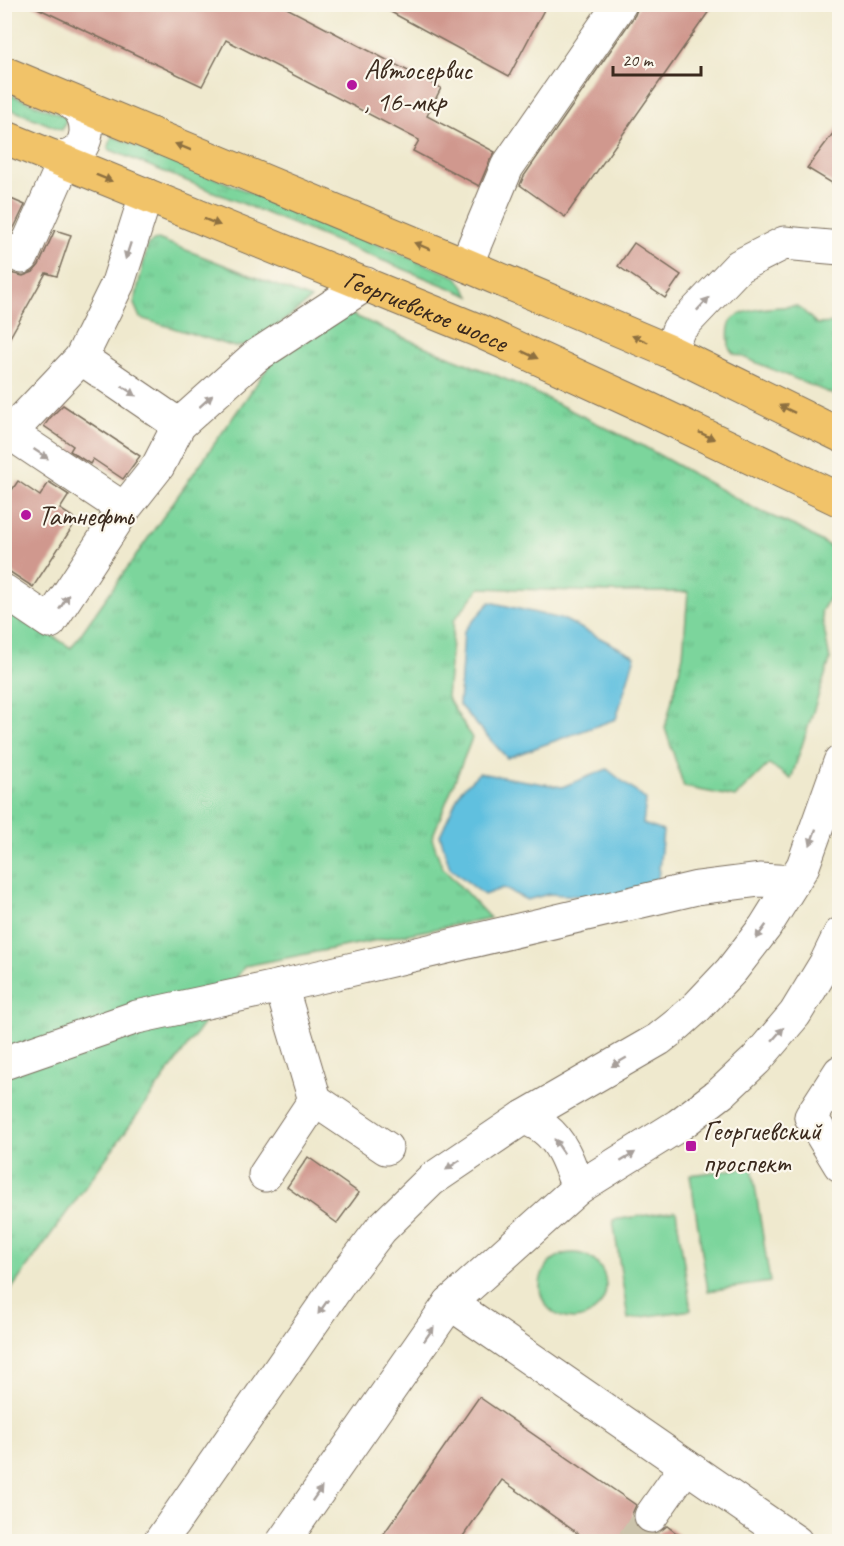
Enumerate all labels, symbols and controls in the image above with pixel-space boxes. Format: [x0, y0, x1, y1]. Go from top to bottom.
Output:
scale bar [613, 39, 702, 77]
text: 20 m [622, 49, 655, 71]
place label: Автосервис , 16-мкр [364, 52, 474, 119]
marker: Автосервис , 16-мкр [345, 78, 359, 92]
one-way arrow [173, 142, 191, 152]
one-way arrow [96, 174, 114, 184]
one-way arrow [204, 217, 222, 227]
one-way arrow [412, 241, 430, 251]
one-way arrow [123, 242, 132, 260]
street label: Георгиевское шоссе [339, 261, 515, 361]
one-way arrow [695, 298, 709, 312]
one-way arrow [630, 334, 648, 344]
one-way arrow [521, 350, 538, 359]
one-way arrow [121, 385, 137, 397]
one-way arrow [198, 395, 213, 408]
one-way arrow [778, 404, 795, 414]
one-way arrow [698, 432, 715, 441]
one-way arrow [33, 448, 49, 459]
place label: Татнефть [38, 498, 136, 533]
marker: Татнефть [19, 508, 33, 522]
one-way arrow [58, 593, 69, 610]
one-way arrow [807, 828, 817, 846]
one-way arrow [756, 924, 768, 939]
one-way arrow [771, 1027, 784, 1042]
one-way arrow [611, 1056, 627, 1067]
place label: Георгиевский проспект [703, 1113, 823, 1180]
one-way arrow [553, 1139, 565, 1155]
marker: Георгиевский проспект [684, 1139, 698, 1153]
one-way arrow [620, 1152, 636, 1163]
one-way arrow [445, 1159, 462, 1170]
one-way arrow [317, 1299, 329, 1315]
one-way arrow [423, 1326, 435, 1342]
one-way arrow [311, 1486, 323, 1502]

